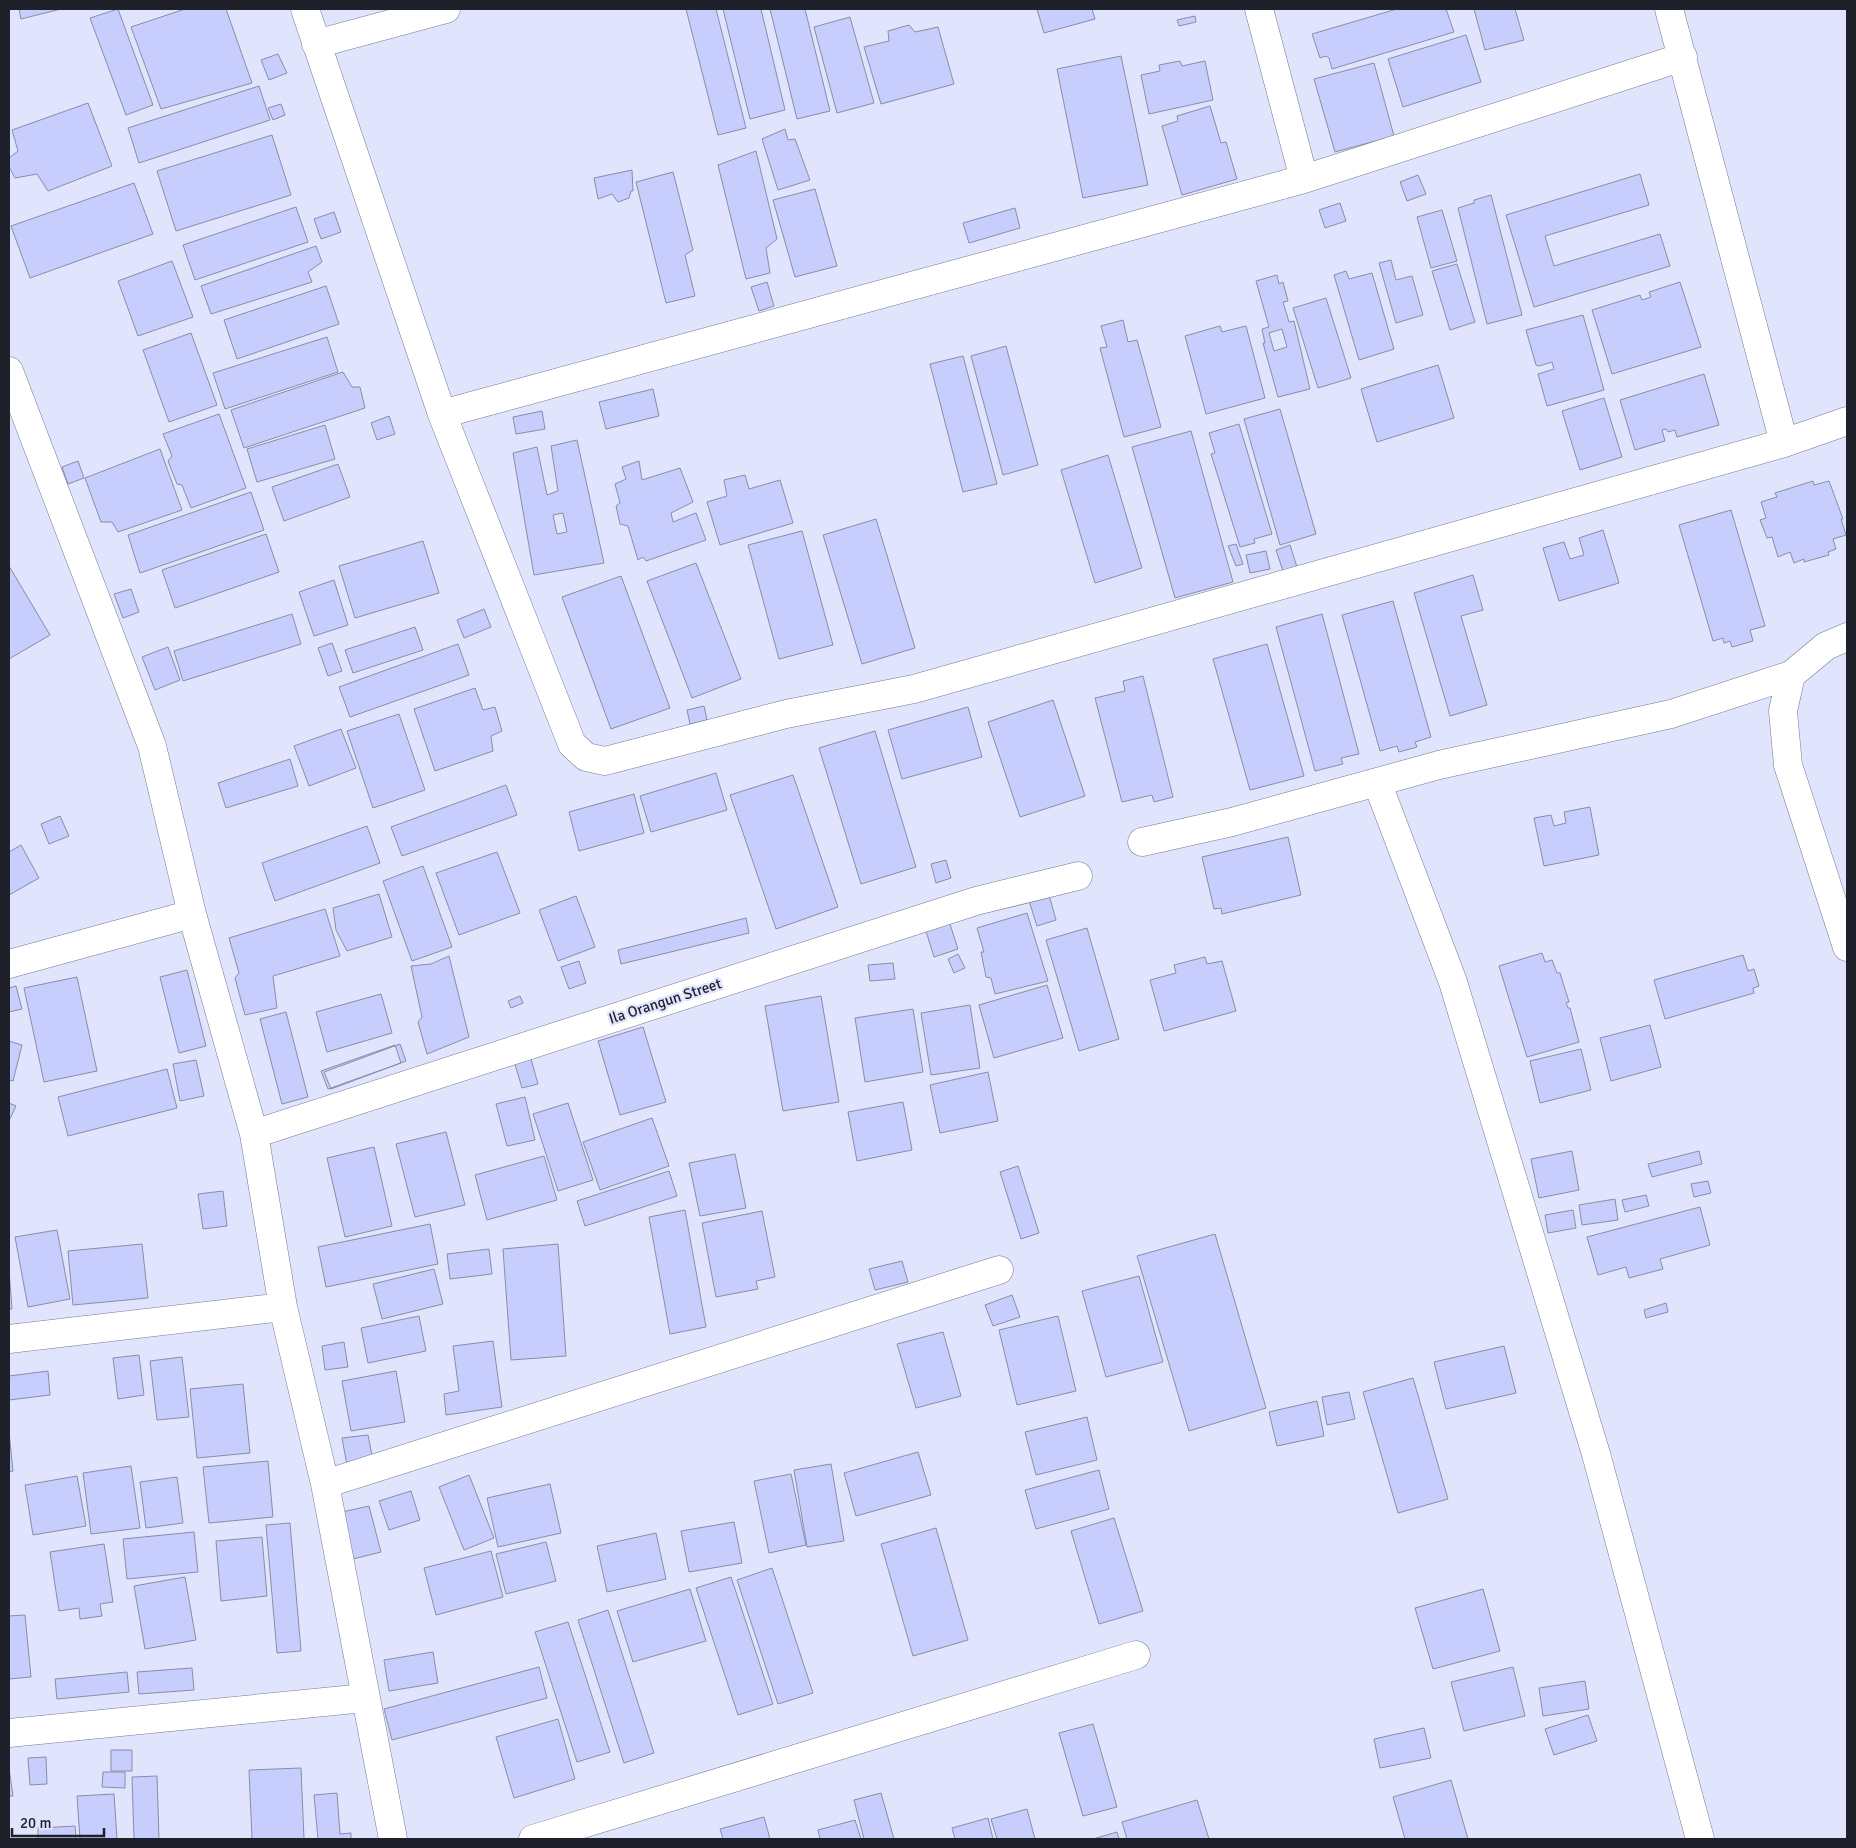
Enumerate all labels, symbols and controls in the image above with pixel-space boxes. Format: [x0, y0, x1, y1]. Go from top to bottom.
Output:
street label: Ila Orangun Street [606, 974, 724, 1028]
scale bar [12, 1806, 105, 1838]
text: 20 m [20, 1814, 51, 1832]

